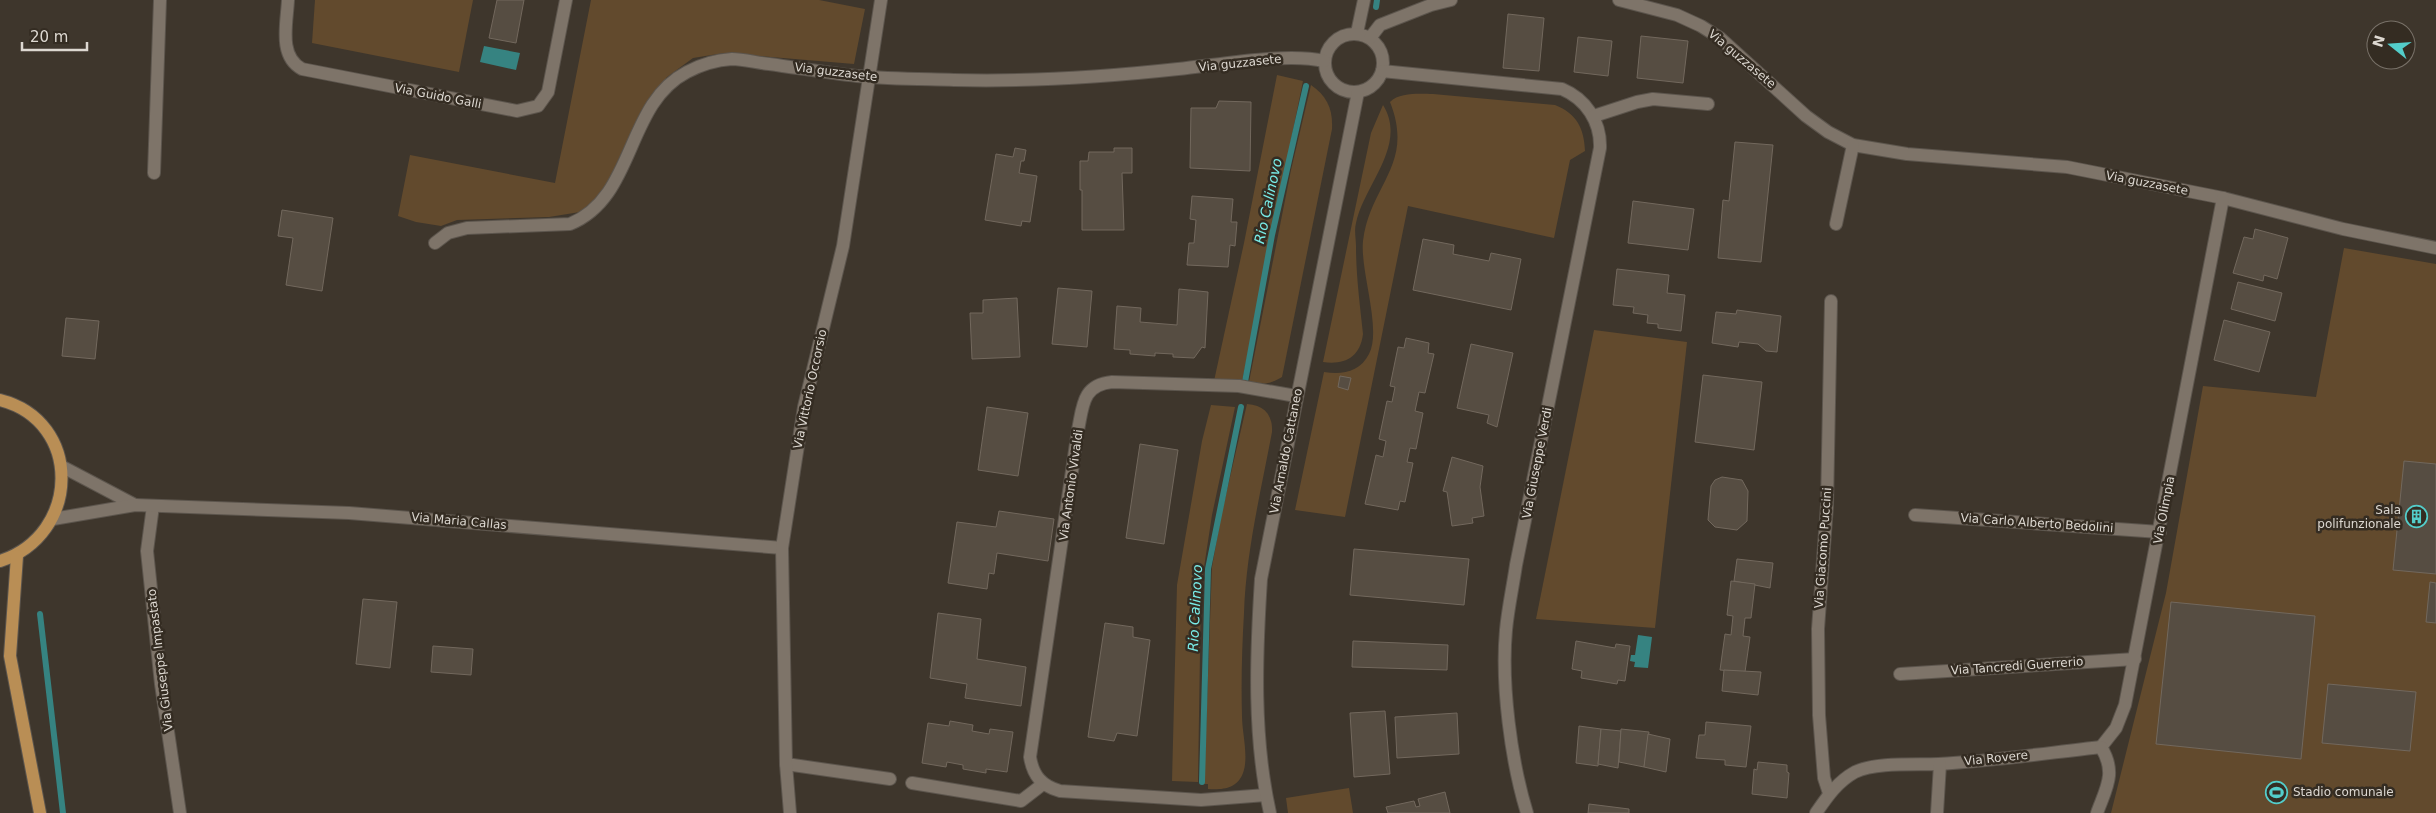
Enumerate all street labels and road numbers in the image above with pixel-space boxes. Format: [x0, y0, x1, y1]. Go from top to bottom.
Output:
street label: Via guzzasete [1706, 27, 1778, 91]
street label: Via guzzasete [1198, 52, 1282, 74]
street label: Via guzzasete [794, 60, 878, 84]
street label: Via Guido Galli [393, 81, 483, 111]
street label: Via guzzasete [2105, 168, 2189, 198]
street label: Via Vittorio Occorsio [790, 328, 830, 450]
street label: Via Arnaldo Cattaneo [1267, 387, 1305, 515]
street label: Via Giuseppe Verdi [1519, 406, 1555, 520]
street label: Via Antonio Vivaldi [1056, 428, 1086, 542]
street label: Via Olimpia [2151, 475, 2177, 545]
street label: Via Giacomo Puccini [1812, 487, 1834, 609]
street label: Via Maria Callas [411, 510, 507, 532]
street label: Via Carlo Alberto Bedolini [1960, 511, 2114, 535]
street label: Via Giuseppe Impastato [144, 588, 176, 732]
street label: Via Tancredi Guerrerio [1950, 654, 2084, 678]
street label: Via Rovere [1963, 748, 2029, 768]

